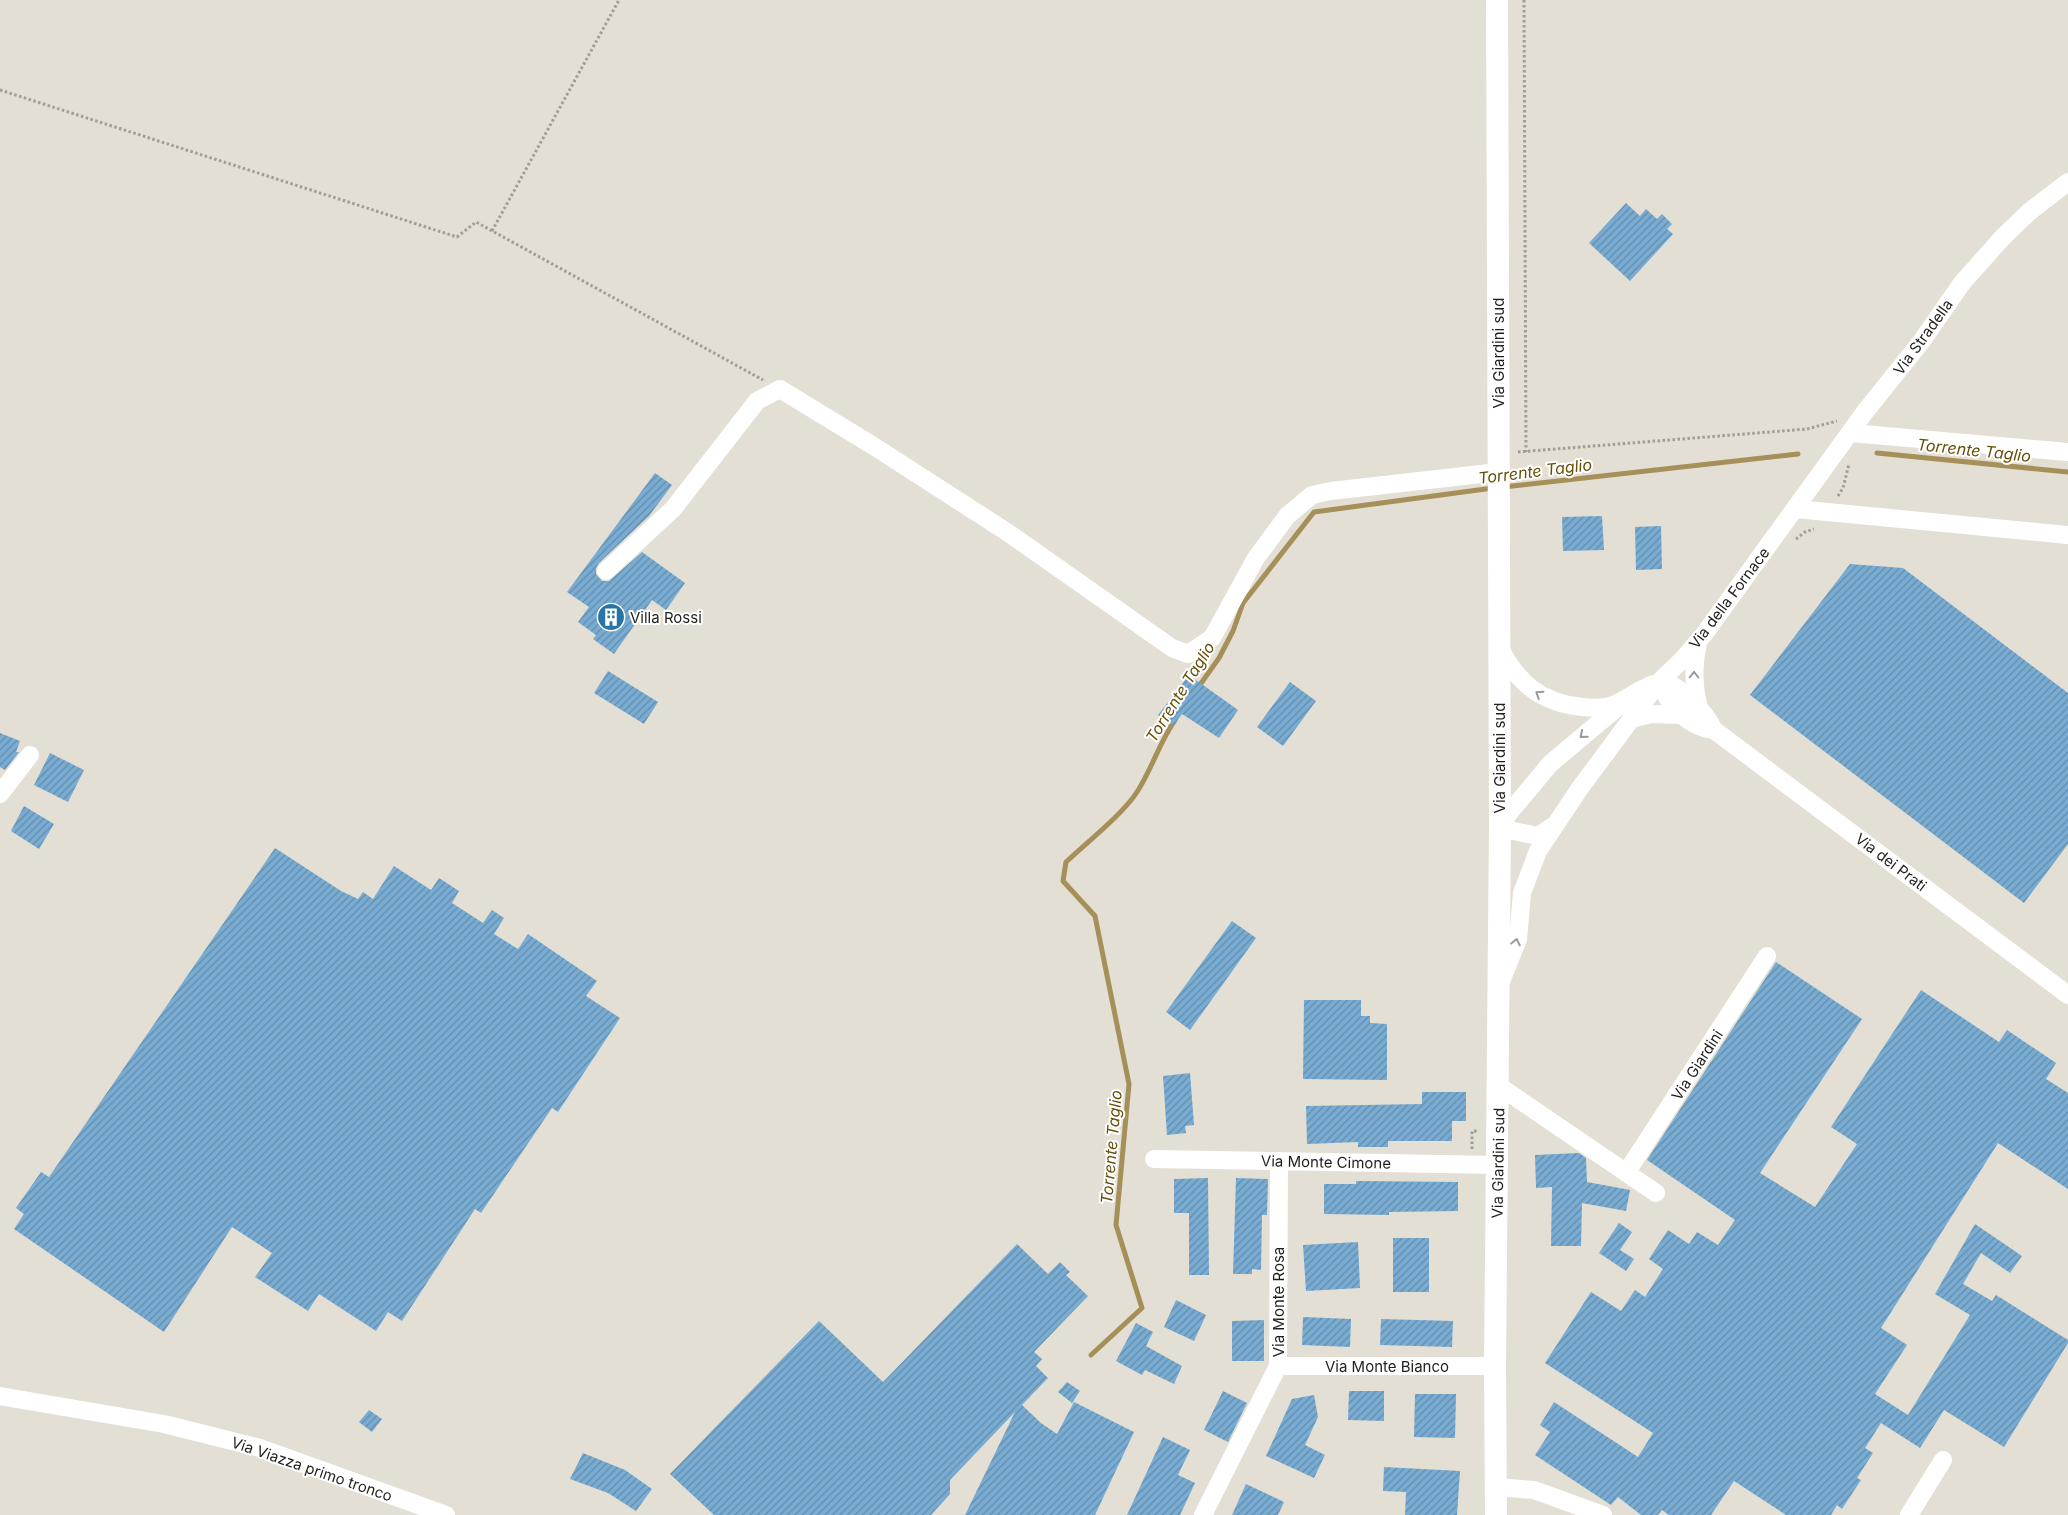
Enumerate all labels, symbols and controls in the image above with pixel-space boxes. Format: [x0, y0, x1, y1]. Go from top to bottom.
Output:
street label: Via Stradella [1889, 295, 1957, 379]
street label: Via Giardini sud [1489, 298, 1508, 408]
water label: Torrente Taglio [1916, 434, 2032, 466]
water label: Torrente Taglio [1477, 454, 1593, 488]
street label: Via della Fornace [1685, 543, 1773, 653]
building icon: Villa Rossi [596, 602, 626, 632]
place label: Villa Rossi [630, 608, 702, 627]
water label: Torrente Taglio [1141, 638, 1219, 746]
one-way arrow [1689, 670, 1699, 678]
one-way arrow [1535, 691, 1545, 700]
street label: Via Giardini sud [1490, 703, 1509, 813]
one-way arrow [1579, 729, 1588, 738]
street label: Via dei Prati [1851, 829, 1931, 895]
one-way arrow [1510, 937, 1521, 946]
street label: Via Giardini [1667, 1026, 1727, 1104]
water label: Torrente Taglio [1096, 1089, 1126, 1205]
street label: Via Giardini sud [1488, 1107, 1508, 1219]
street label: Via Monte Cimone [1261, 1151, 1391, 1173]
street label: Via Monte Rosa [1269, 1247, 1288, 1357]
street label: Via Monte Bianco [1325, 1357, 1449, 1376]
street label: Via Viazza primo tronco [229, 1433, 395, 1505]

